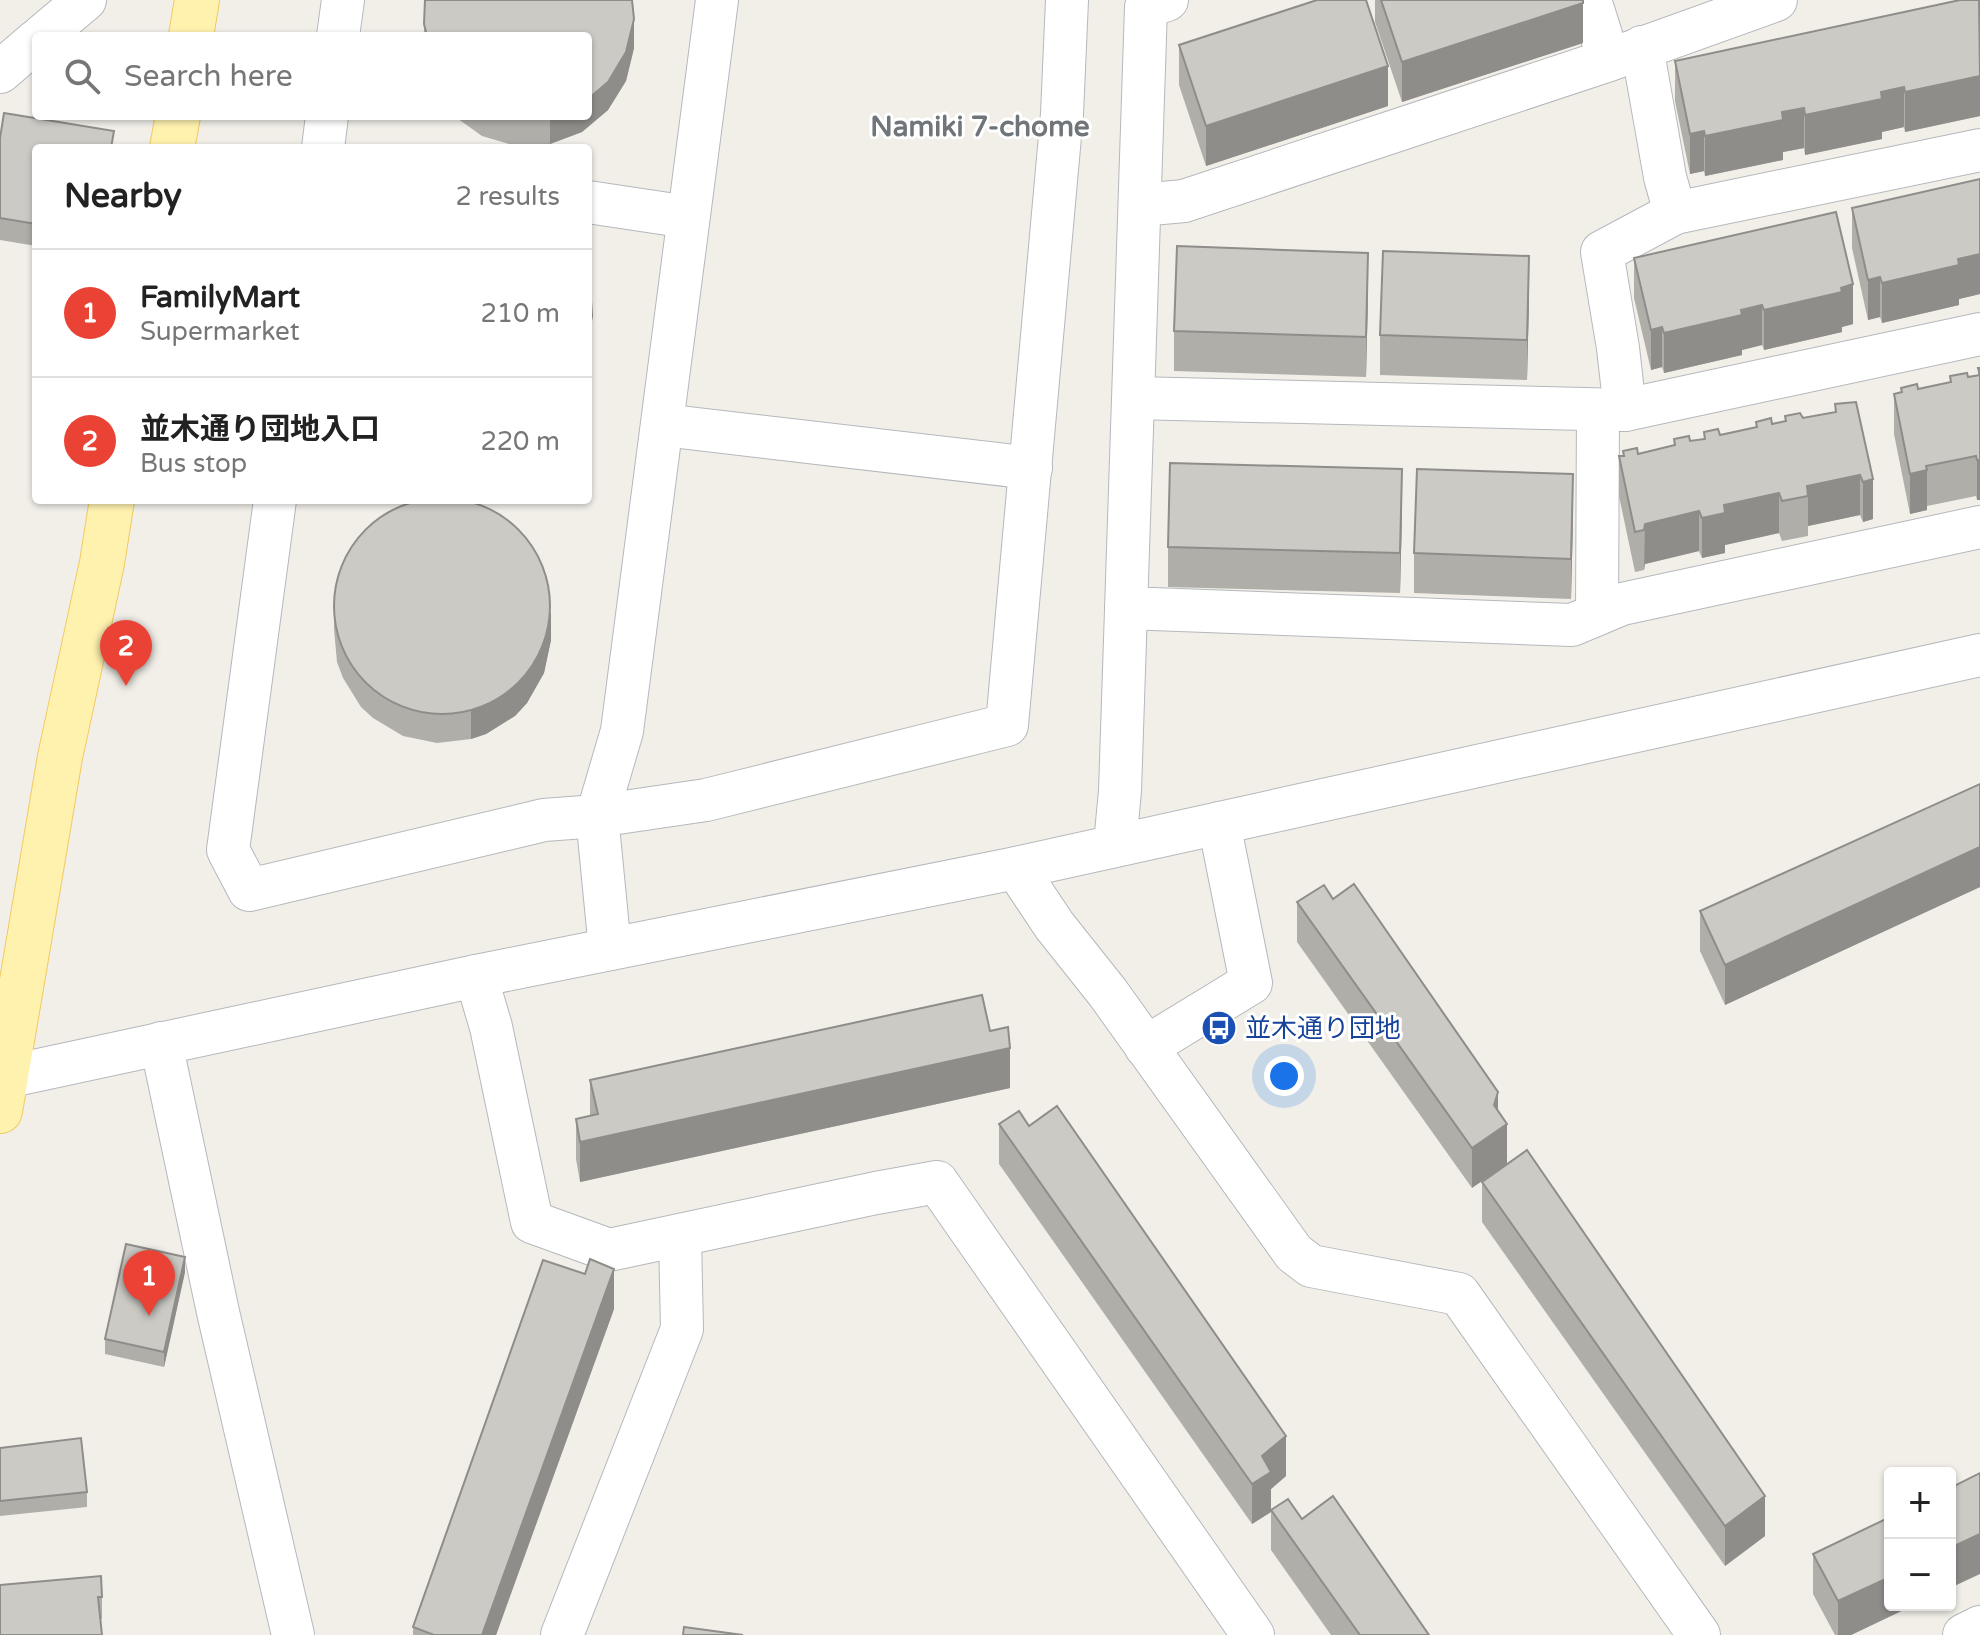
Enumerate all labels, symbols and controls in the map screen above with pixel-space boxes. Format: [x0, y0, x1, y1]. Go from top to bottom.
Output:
search box [32, 32, 592, 120]
icon: search [60, 54, 104, 98]
text: Search here [124, 58, 293, 95]
district label: Namiki 7-chome [870, 110, 1090, 144]
text: Nearby [64, 176, 182, 217]
text: 2 results [455, 181, 560, 212]
text: FamilyMart [140, 279, 300, 316]
text: 1 [82, 298, 98, 329]
text: 210 m [480, 298, 560, 329]
text: Supermarket [140, 316, 300, 347]
text: 並木通り団地入口 [140, 411, 380, 448]
text: 2 [82, 426, 98, 457]
text: 220 m [480, 426, 560, 457]
text: Bus stop [140, 448, 247, 479]
pin: 2 [100, 620, 152, 686]
bus stop icon: 並木通り団地 [1200, 1009, 1238, 1047]
place label: 並木通り団地 [1245, 1013, 1401, 1044]
your location [1264, 1056, 1304, 1096]
pin: 1 [123, 1250, 175, 1316]
map controls [1884, 1467, 1956, 1611]
button: + [1884, 1467, 1956, 1539]
button: − [1884, 1539, 1956, 1611]

